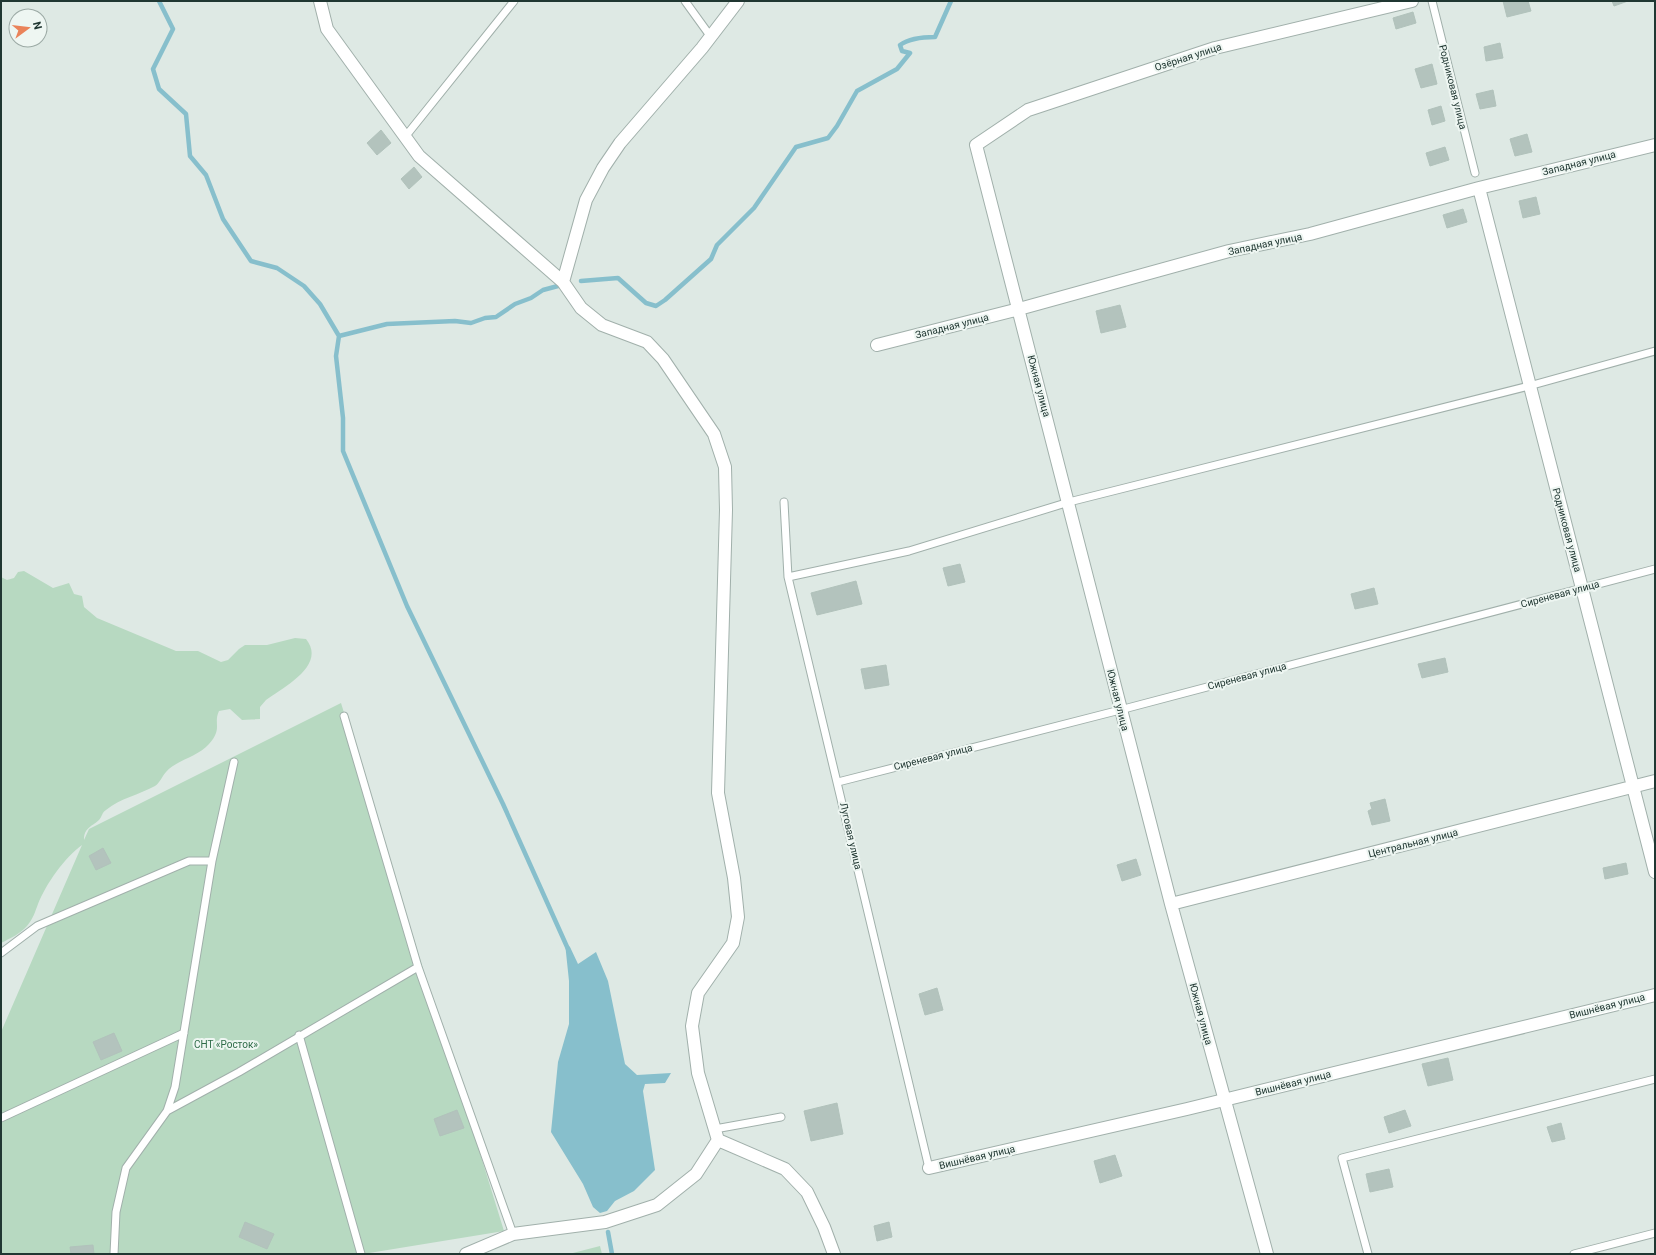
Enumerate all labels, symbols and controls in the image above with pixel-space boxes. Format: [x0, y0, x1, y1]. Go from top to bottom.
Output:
north arrow [8, 8, 48, 48]
text: N [30, 20, 45, 31]
street label: Озёрная улица [1153, 41, 1223, 73]
street label: Родниковая улица [1437, 44, 1469, 130]
street label: Западная улица [1541, 149, 1617, 177]
street label: Западная улица [1227, 231, 1303, 257]
street label: Западная улица [914, 312, 990, 340]
street label: Южная улица [1026, 354, 1052, 418]
street label: Родниковая улица [1550, 487, 1584, 573]
street label: Сиреневая улица [1520, 578, 1600, 610]
street label: Сиреневая улица [1207, 660, 1287, 692]
street label: Южная улица [1105, 668, 1131, 732]
street label: Сиреневая улица [892, 742, 974, 772]
street label: Луговая улица [838, 802, 864, 870]
street label: Центральная улица [1367, 827, 1459, 859]
street label: Южная улица [1188, 982, 1214, 1046]
street label: Вишнёвая улица [1568, 991, 1646, 1021]
park label: СНТ «Росток» [194, 1039, 258, 1050]
street label: Вишнёвая улица [1254, 1068, 1332, 1098]
street label: Вишнёвая улица [938, 1143, 1016, 1171]

